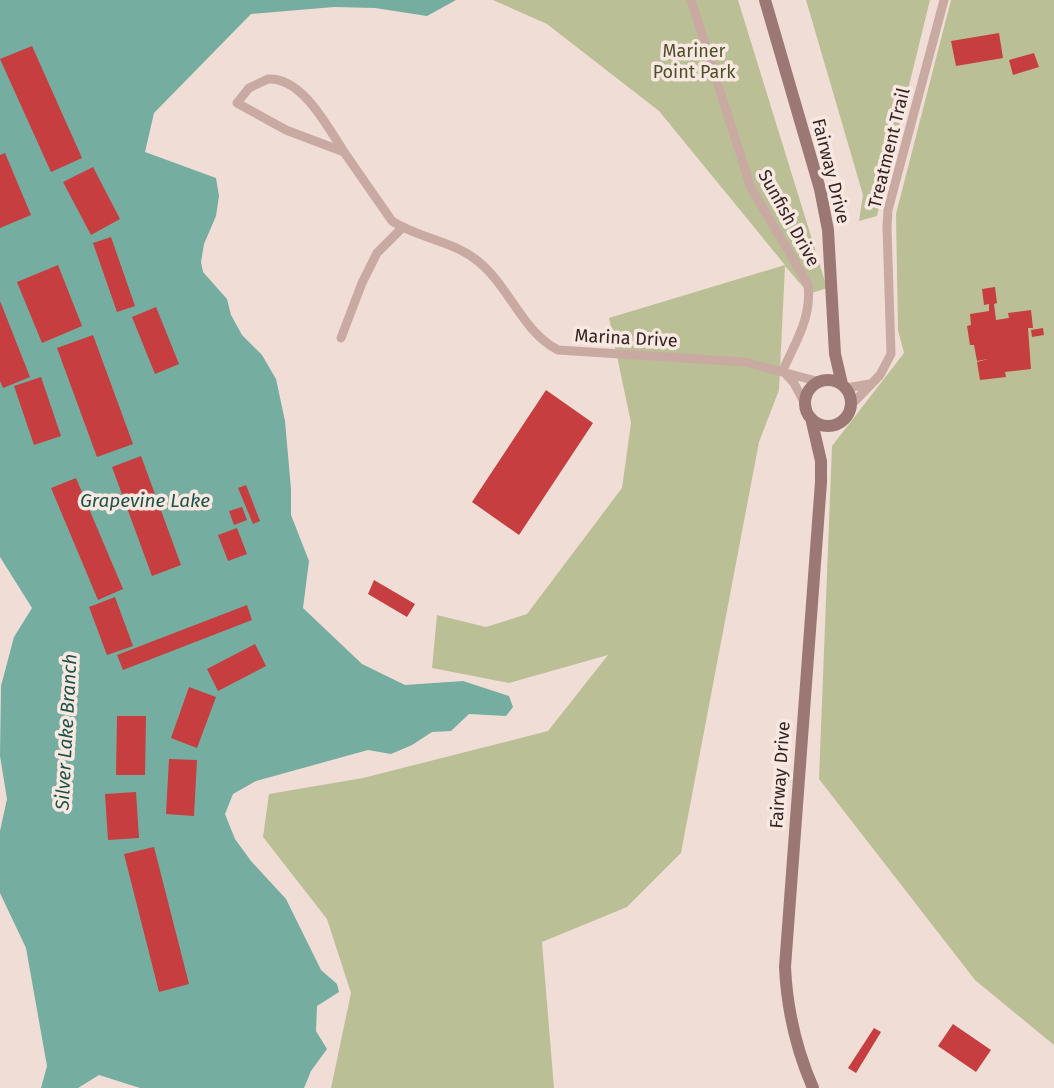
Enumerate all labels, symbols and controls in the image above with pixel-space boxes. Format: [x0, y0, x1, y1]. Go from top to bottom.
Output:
park label: Mariner Point Park [653, 40, 736, 83]
street label: Treatment Trail [863, 85, 915, 211]
street label: Fairway Drive [807, 116, 855, 226]
street label: Sunfish Drive [753, 166, 825, 270]
street label: Marina Drive [574, 324, 678, 352]
water label: Grapevine Lake [80, 489, 210, 512]
water label: Silver Lake Branch [50, 653, 82, 812]
street label: Fairway Drive [765, 721, 795, 829]

